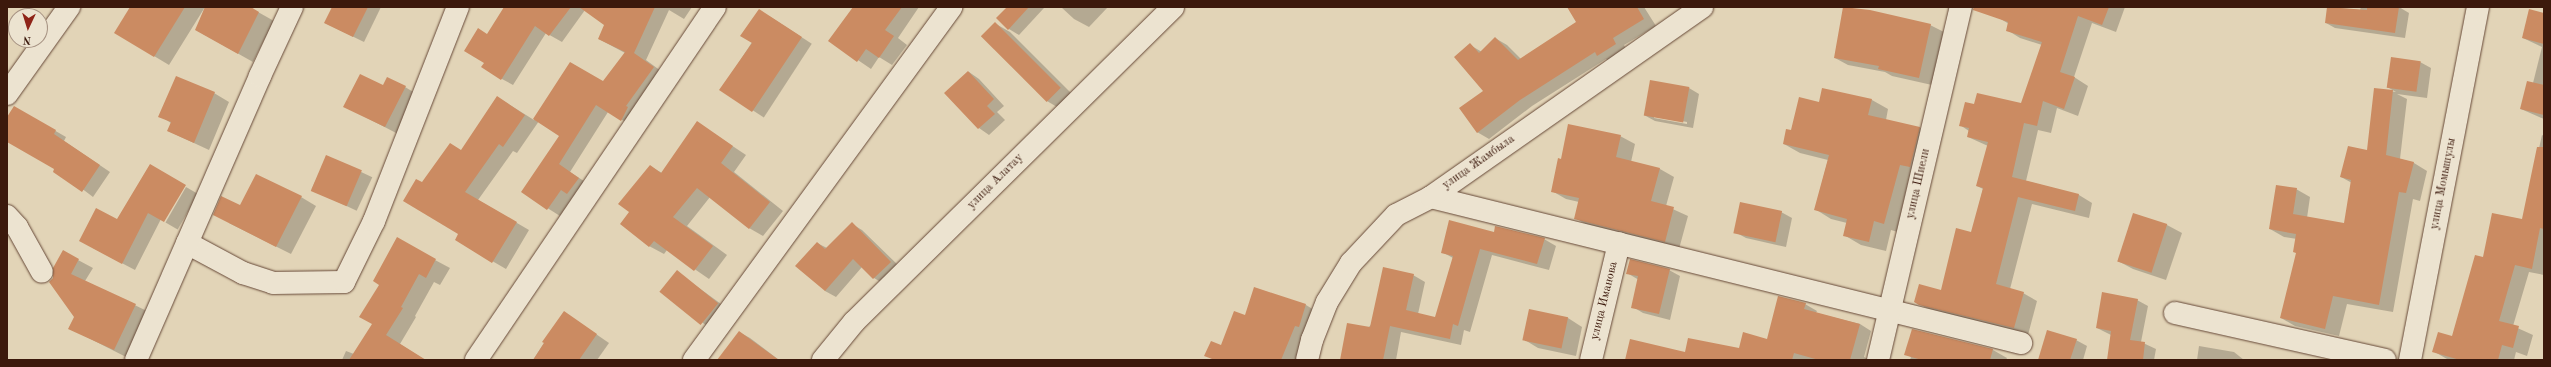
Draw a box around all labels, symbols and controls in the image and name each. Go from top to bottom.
north arrow [8,8,48,48]
text: N [23,34,32,45]
street label: улица Жамбыла [1440,133,1518,193]
street label: улица Момышулы [2428,137,2460,231]
street label: улица Шиели [1904,147,1934,221]
street label: улица Алатау [965,151,1027,213]
street label: улица Иманова [1588,260,1622,342]

